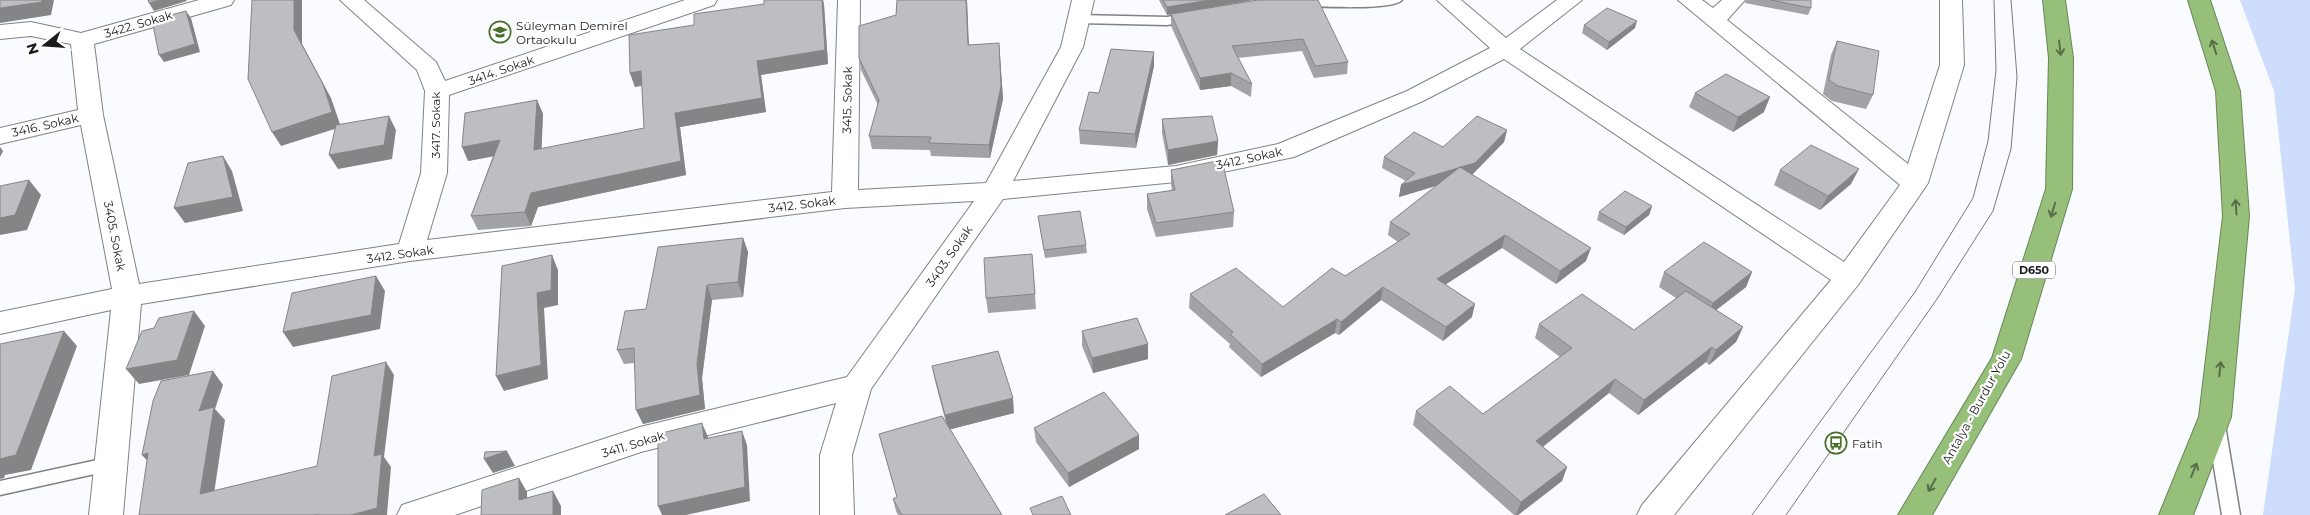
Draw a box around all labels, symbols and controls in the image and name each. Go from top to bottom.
street label: 3422. Sokak [102,7,175,41]
place label: Süleyman Demirel Ortaokulu [516,18,628,47]
north arrow [20,20,70,70]
school or university icon: Süleyman Demirel Ortaokulu [488,20,512,44]
one-way arrow [2208,39,2218,55]
one-way arrow [2055,40,2065,56]
text: N [22,41,43,57]
street label: 3414. Sokak [466,51,537,88]
street label: 3415. Sokak [839,65,855,134]
street label: 3417. Sokak [428,91,443,159]
street label: 3416. Sokak [10,110,81,140]
street label: 3412. Sokak [1214,143,1284,172]
street label: 3412. Sokak [768,192,837,216]
one-way arrow [2231,199,2240,215]
street label: 3405. Sokak [101,200,129,273]
one-way arrow [2047,201,2057,217]
street label: 3403. Sokak [922,222,976,289]
street label: 3412. Sokak [365,242,435,266]
road number: D650 [2013,262,2055,278]
street label: Antalya - Burdur Yolu [1939,348,2013,466]
one-way arrow [2215,361,2225,377]
street label: 3411. Sokak [600,427,667,461]
bus stop icon: Fatih [1824,431,1848,455]
place label: Fatih [1852,436,1883,451]
one-way arrow [2190,463,2199,478]
one-way arrow [1927,478,1937,492]

